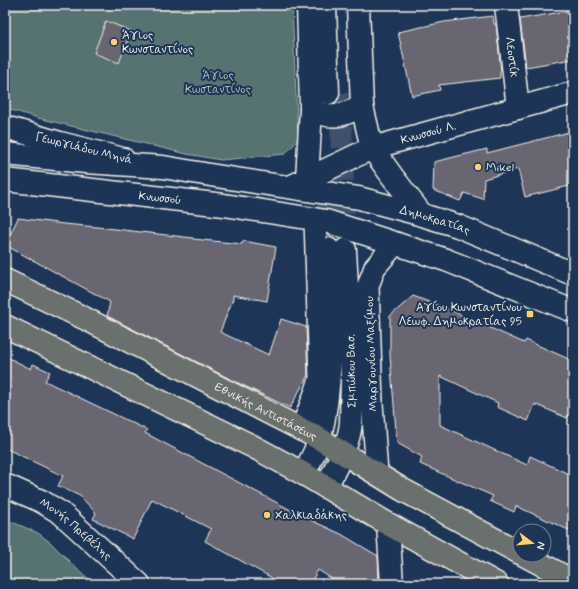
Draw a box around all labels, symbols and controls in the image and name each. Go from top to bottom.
place label: Άγιος Κωνσταντίνος [122,28,193,58]
street label: Λεοστίκ [501,36,521,78]
marker: Άγιος Κωνσταντίνος [109,37,119,47]
park label: Άγιος Κωσταντίνος [185,68,251,98]
street label: Κνωσσού Λ. [399,118,458,149]
street label: Γεωργιάδου Μηνά [34,129,134,169]
place label: Mikel [486,160,514,176]
marker: Mikel [473,162,483,172]
street label: Κνωσσού [138,188,182,209]
street label: Δημοκρατίας [398,202,472,239]
street label: Μαργουνίου Μαξίμου [362,295,382,412]
place label: Αγίου Κωνσταντίνου Λεωφ. Δημοκρατίας 95 [398,300,523,330]
marker: Αγίου Κωνσταντίνου Λεωφ. Δημοκρατίας 95 [525,309,535,319]
street label: Σμπώκου Βασ. [343,334,361,408]
street label: Εθνικής Αντιστάσεως [211,379,319,445]
street label: Μονής Πρεβέλης [36,495,115,564]
place label: Χαλκιαδάκης [275,508,347,524]
marker: Χαλκιαδάκης [262,510,272,520]
north arrow [512,523,552,563]
text: N [533,540,548,551]

